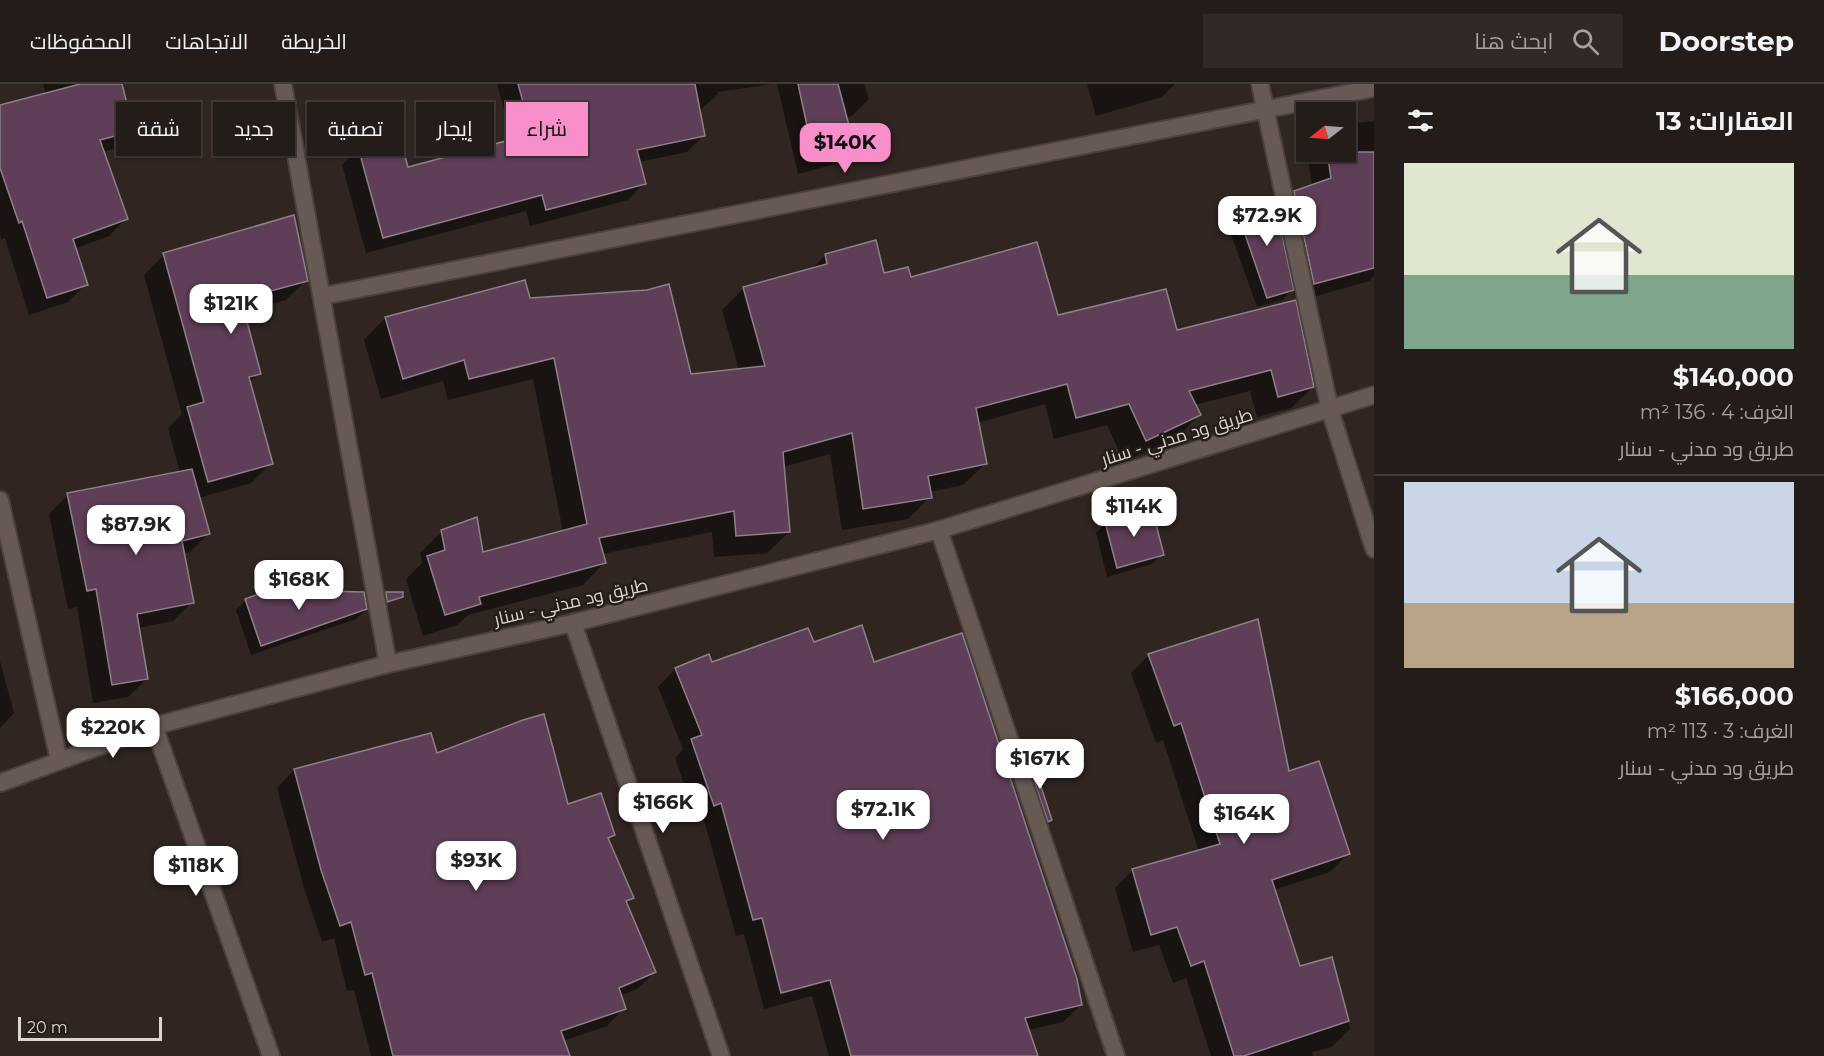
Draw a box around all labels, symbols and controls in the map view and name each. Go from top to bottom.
search box [1203,14,1623,68]
text: Doorstep [1659,24,1794,58]
icon: search [1569,25,1602,58]
text: ابحث هنا [1474,28,1554,55]
text: المحفوظات [30,29,132,54]
text: الاتجاهات [165,29,248,54]
text: الخريطة [281,29,347,54]
chip: شقة [116,102,201,156]
chip: جديد [213,102,295,156]
chip: تصفية [307,102,404,156]
chip: إيجار [416,102,494,156]
chip: شراء [506,102,588,156]
north arrow [1296,102,1356,162]
map controls [1296,102,1356,162]
icon: filters [1404,104,1437,137]
text: العقارات: 13 [1656,105,1794,137]
pin: $140K [803,123,887,174]
text: $140K [814,130,876,154]
pin: $72.9K [1218,196,1316,247]
icon: home [1545,202,1653,310]
text: $72.9K [1232,203,1302,227]
pin: $121K [189,284,273,335]
text: $121K [204,291,258,315]
text: $140,000 [1673,361,1794,393]
text: الغرف: 4 · 136 m² [1640,400,1794,424]
street label: طريق ود مدني - سنار [1098,403,1256,474]
text: طريق ود مدني - سنار [1619,437,1794,461]
pin: $114K [1092,487,1176,538]
text: $114K [1106,494,1162,518]
pin: $87.9K [87,505,185,556]
text: $87.9K [101,512,171,536]
icon: home [1545,521,1653,629]
pin: $168K [257,560,341,611]
text: $168K [268,567,330,591]
street label: طريق ود مدني - سنار [491,574,651,634]
text: $166,000 [1675,680,1794,712]
pin: $220K [71,708,155,759]
text: $220K [81,715,145,739]
text: الغرف: 3 · 113 m² [1647,719,1794,743]
pin: $167K [998,739,1082,790]
text: $167K [1010,746,1070,770]
text: طريق ود مدني - سنار [1619,756,1794,780]
pin: $166K [621,783,705,834]
text: $166K [633,790,693,814]
pin: $72.1K [834,790,932,841]
pin: $164K [1202,794,1286,845]
text: $72.1K [851,797,915,821]
text: $164K [1213,801,1275,825]
pin: $93K [440,841,512,892]
pin: $118K [154,846,238,897]
text: $93K [450,848,502,872]
text: $118K [168,853,224,877]
scale bar [18,1014,162,1042]
text: 20 m [27,1018,68,1037]

